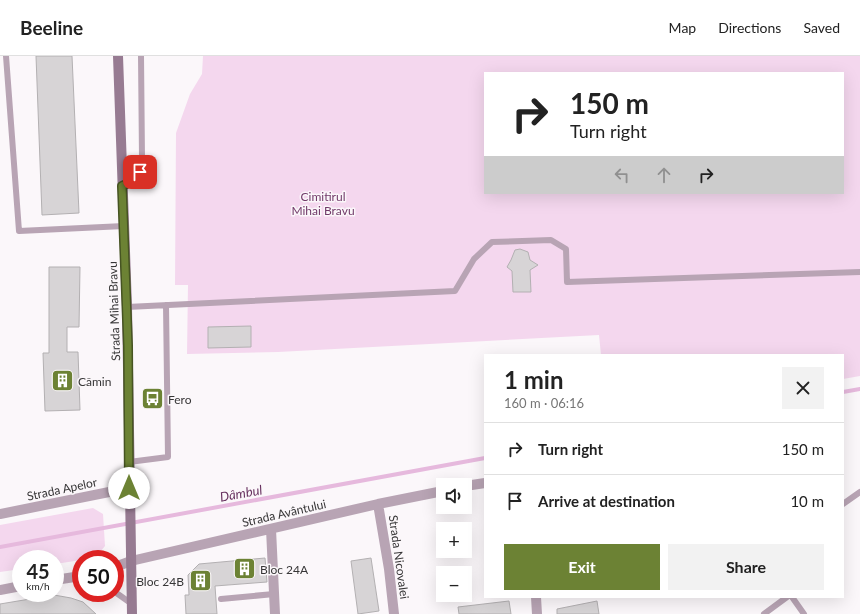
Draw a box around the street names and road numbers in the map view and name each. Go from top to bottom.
street label: Strada Mihai Bravu [105,261,123,361]
street label: Strada Apelor [26,474,99,504]
street label: Strada Avântului [241,496,328,530]
street label: Strada Nicovalei [386,514,412,600]

